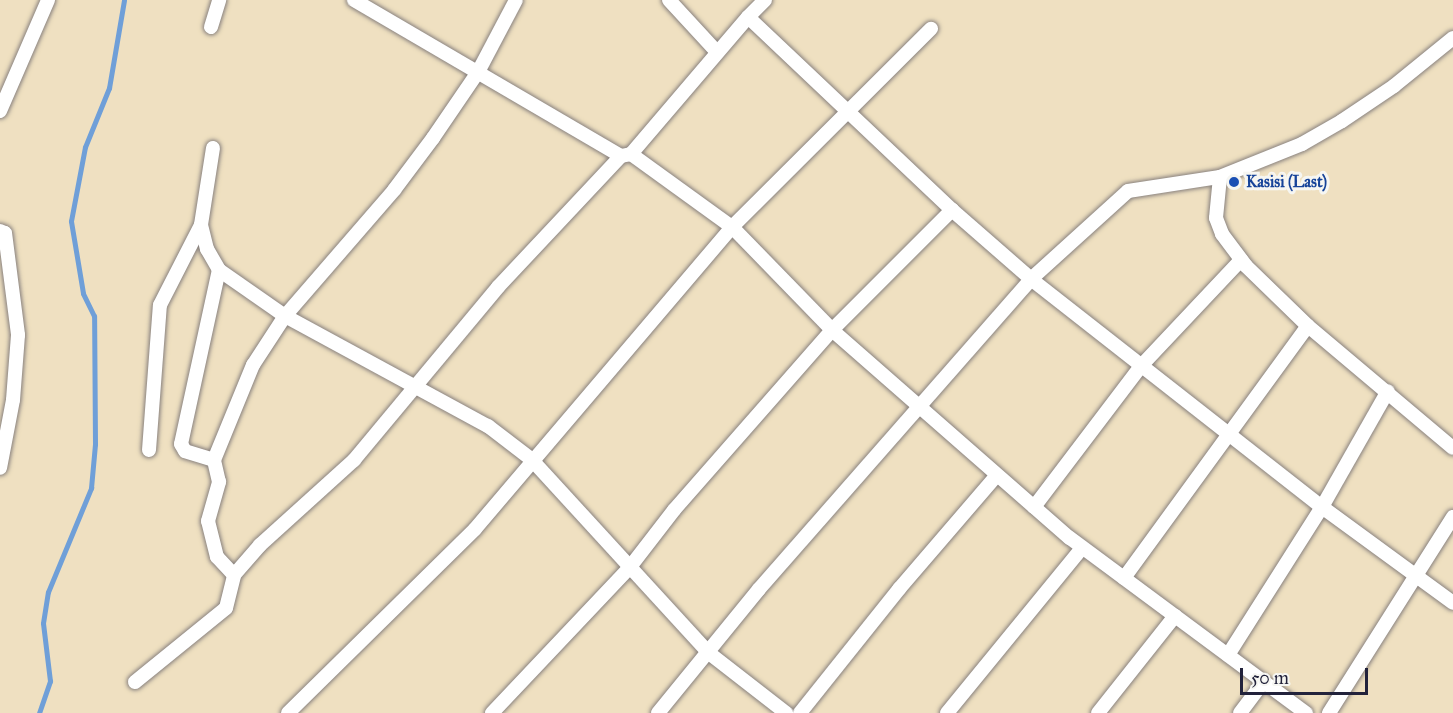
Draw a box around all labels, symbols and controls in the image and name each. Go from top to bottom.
place label: Kasisi (Last) [1246,172,1327,192]
marker: Kasisi (Last) [1227,175,1241,189]
scale bar [1243,656,1370,694]
text: 50 m [1251,667,1289,689]

